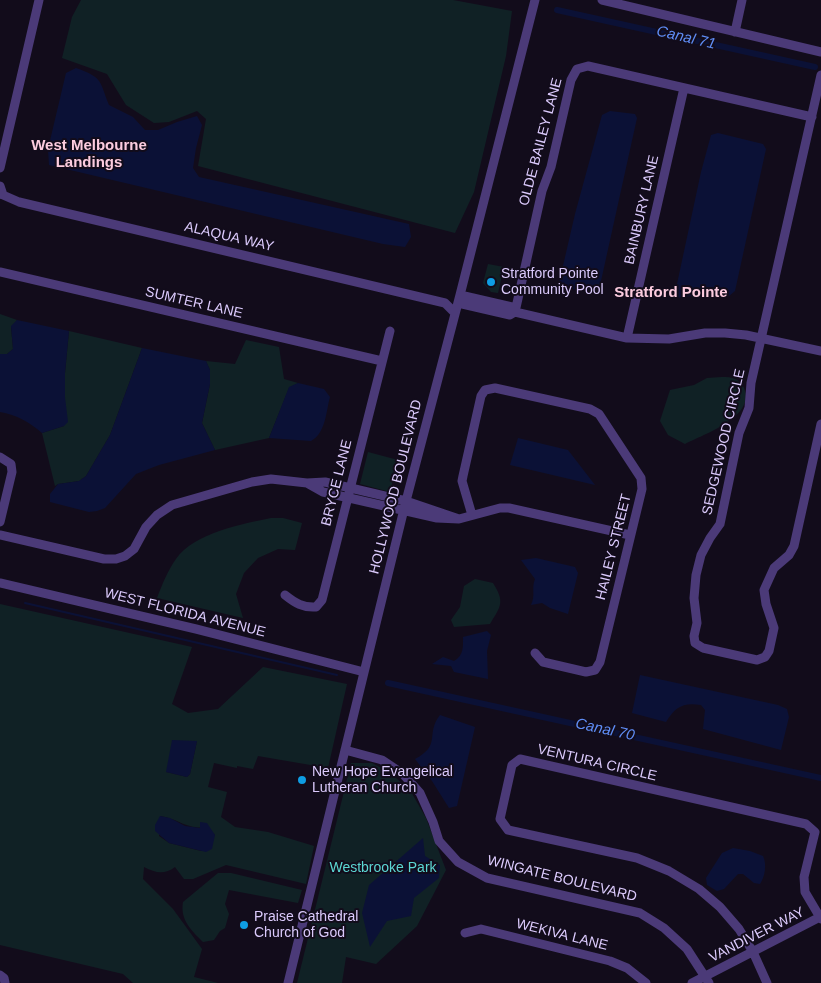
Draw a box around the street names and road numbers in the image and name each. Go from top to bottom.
street label: OLDE BAILEY LANE [516,76,566,208]
street label: BAINBURY LANE [621,154,663,266]
street label: ALAQUA WAY [183,219,275,255]
street label: SUMTER LANE [144,284,244,322]
street label: SEDGEWOOD CIRCLE [699,367,749,517]
street label: HOLLYWOOD BOULEVARD [366,398,426,576]
street label: BRYCE LANE [318,438,356,528]
street label: HAILEY STREET [593,492,635,602]
street label: WEST FLORIDA AVENUE [103,585,267,641]
street label: VENTURA CIRCLE [536,741,658,785]
street label: WINGATE BOULEVARD [485,852,639,906]
street label: VANDIVER WAY [707,904,807,966]
street label: WEKIVA LANE [514,915,610,955]

